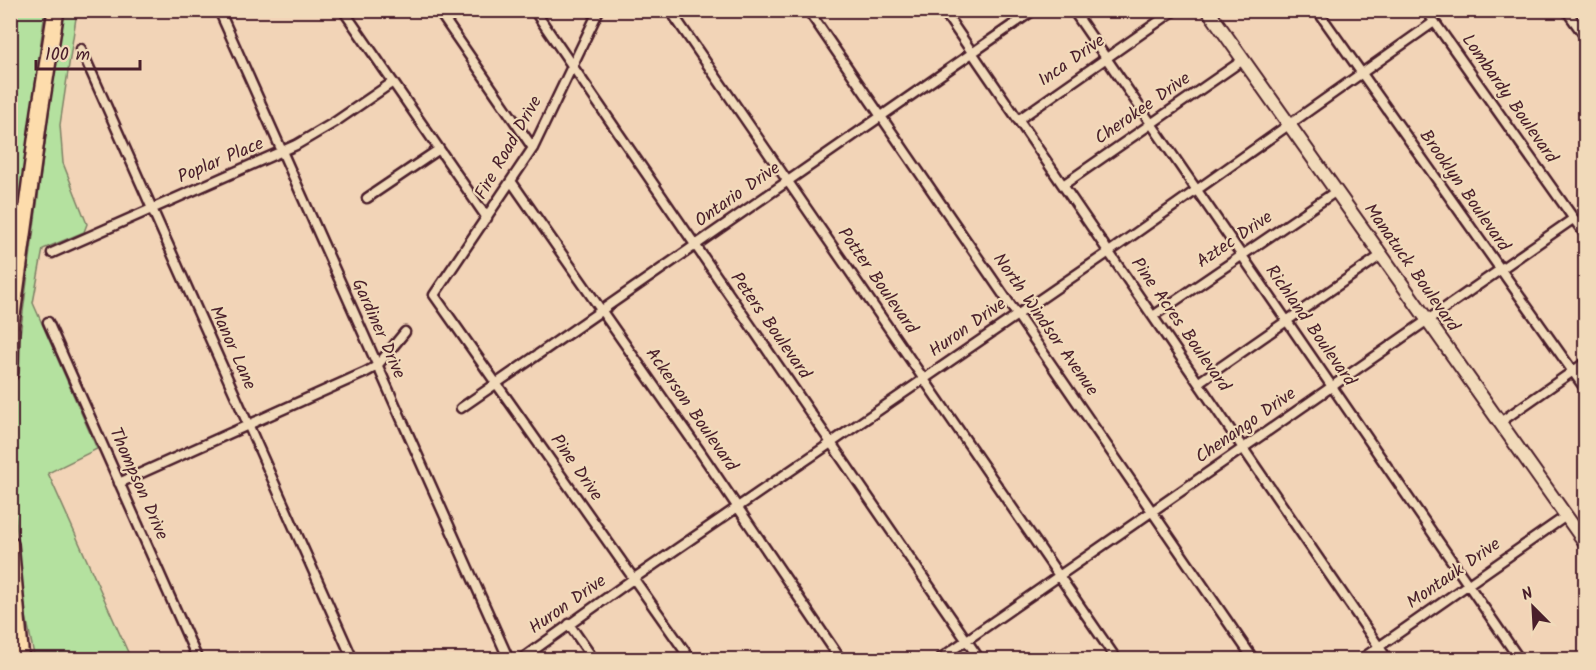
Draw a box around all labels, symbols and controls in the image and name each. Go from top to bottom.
street label: Inca Drive [1032,27,1112,95]
street label: Lombardy Boulevard [1453,28,1565,171]
scale bar [36,33,140,71]
text: 100 m [45,41,90,70]
street label: Cherokee Drive [1089,65,1197,153]
street label: Fire Road Drive [467,91,551,205]
street label: Brooklyn Boulevard [1411,124,1518,259]
street label: Poplar Place [173,130,269,192]
street label: Ontario Drive [689,155,787,235]
street label: Manatuck Boulevard [1356,198,1467,339]
street label: Aztec Drive [1191,204,1279,276]
street label: Potter Boulevard [829,222,925,341]
street label: North Windsor Avenue [985,247,1105,403]
street label: Pine Acres Boulevard [1123,252,1238,399]
street label: Richland Boulevard [1257,259,1363,394]
street label: Peters Boulevard [722,266,818,387]
street label: Gardiner Drive [343,274,413,384]
street label: Huron Drive [923,291,1013,365]
street label: Manor Lane [201,301,263,395]
street label: Ackerson Boulevard [637,342,745,479]
street label: Chenango Drive [1190,380,1302,472]
street label: Thompson Drive [100,423,176,545]
street label: Pine Drive [542,428,610,508]
street label: Montauk Drive [1401,531,1507,617]
street label: Huron Drive [523,568,613,642]
north arrow [1503,577,1563,637]
text: N [1518,581,1537,608]

